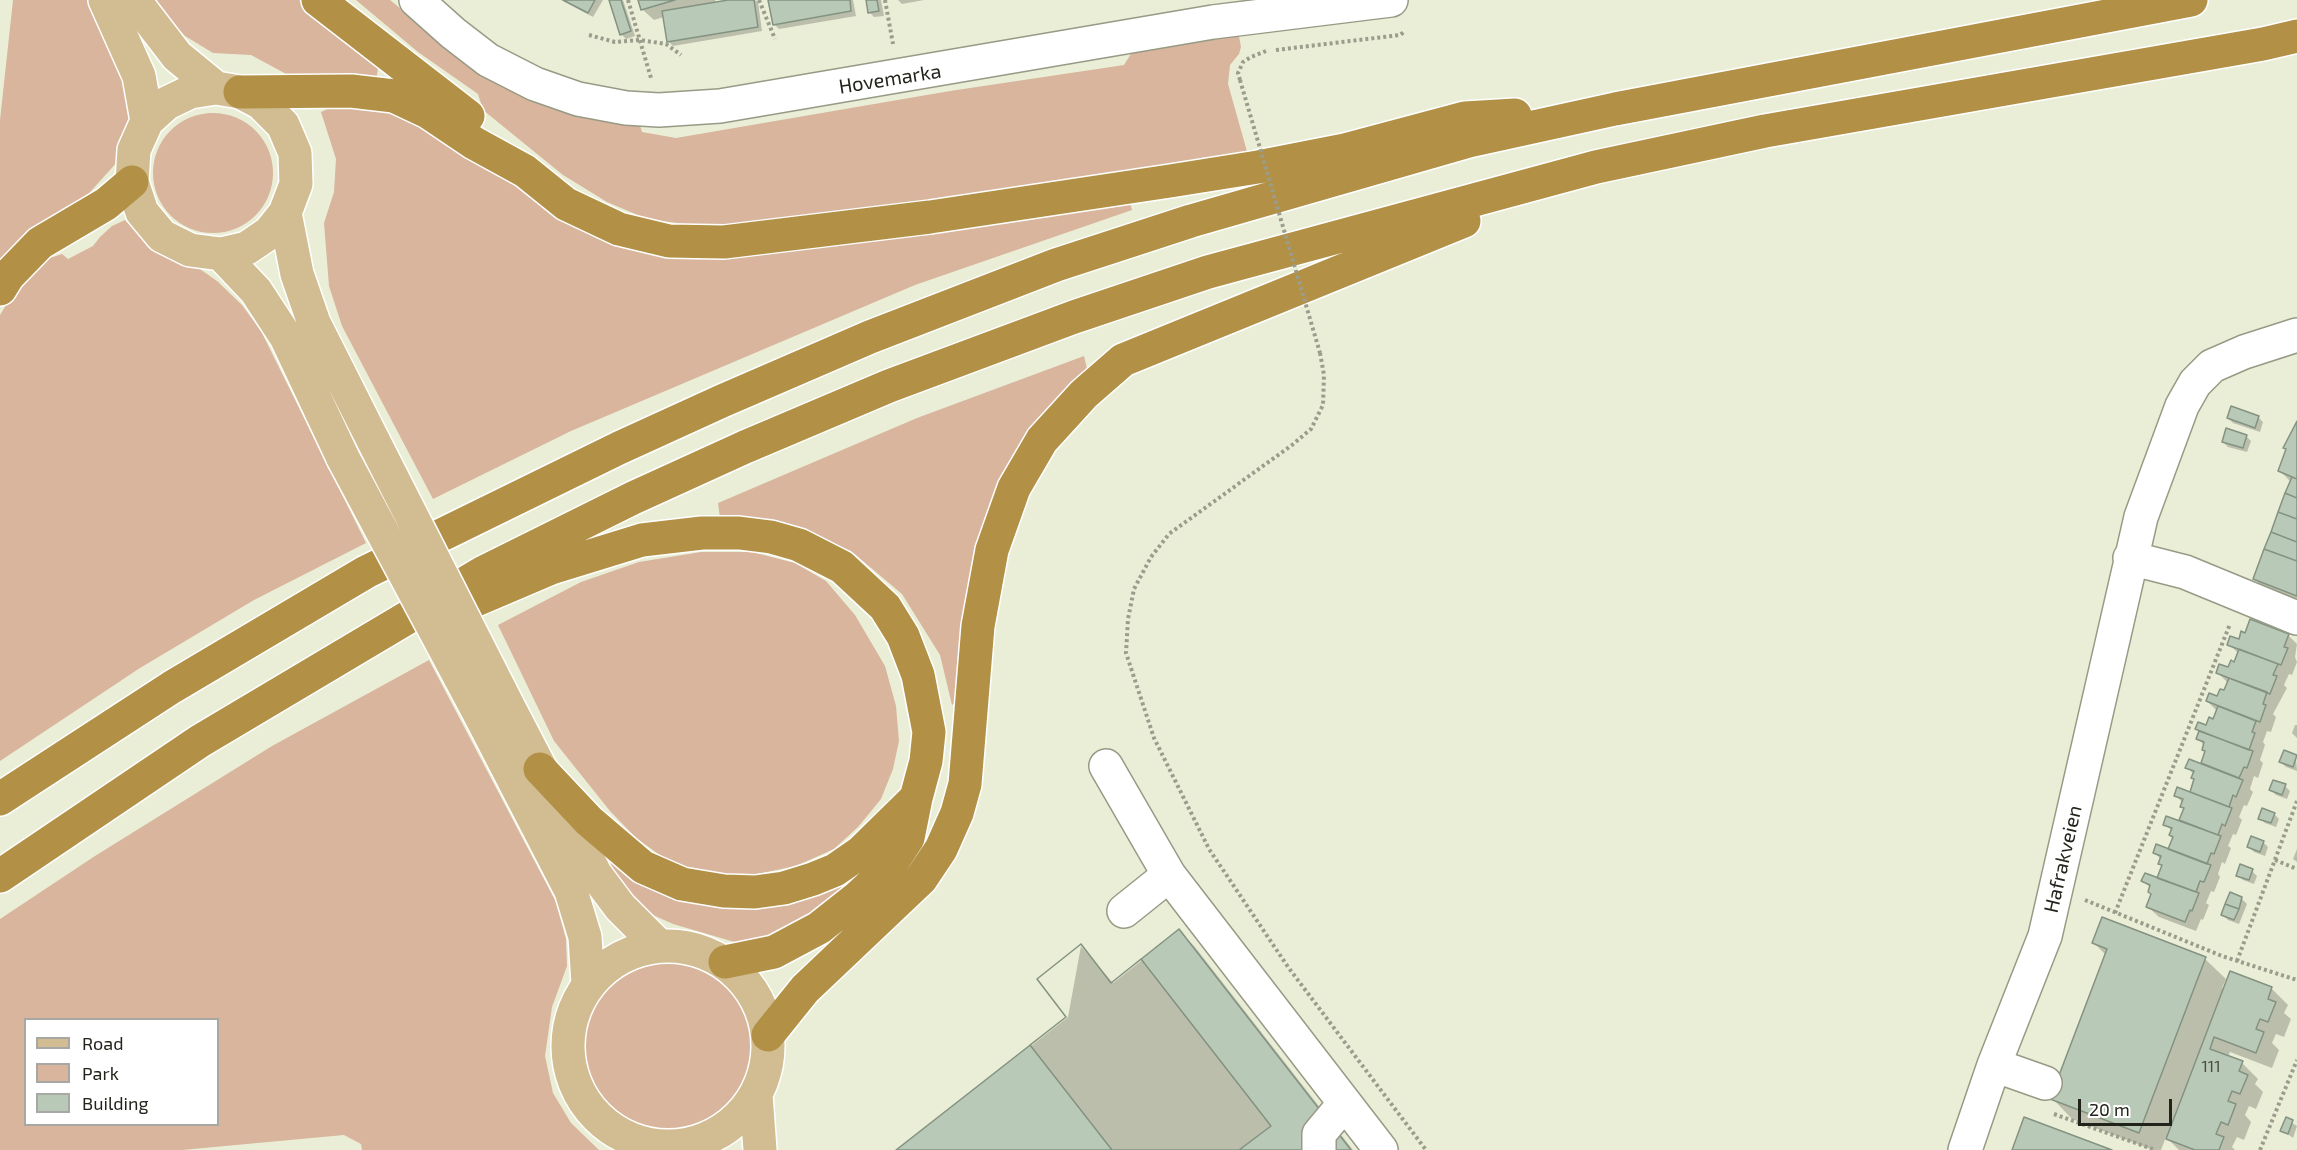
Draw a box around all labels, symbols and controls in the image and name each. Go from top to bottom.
street label: Hovemarka [837,59,943,99]
street label: Hafrakveien [2039,803,2087,915]
legend [24,1018,219,1126]
text: Road [82,1032,123,1054]
house number: 111 [2201,1057,2221,1077]
text: Park [82,1062,119,1084]
scale bar [2081,1087,2176,1125]
text: Building [82,1092,149,1114]
text: 20 m [2089,1098,2130,1120]

